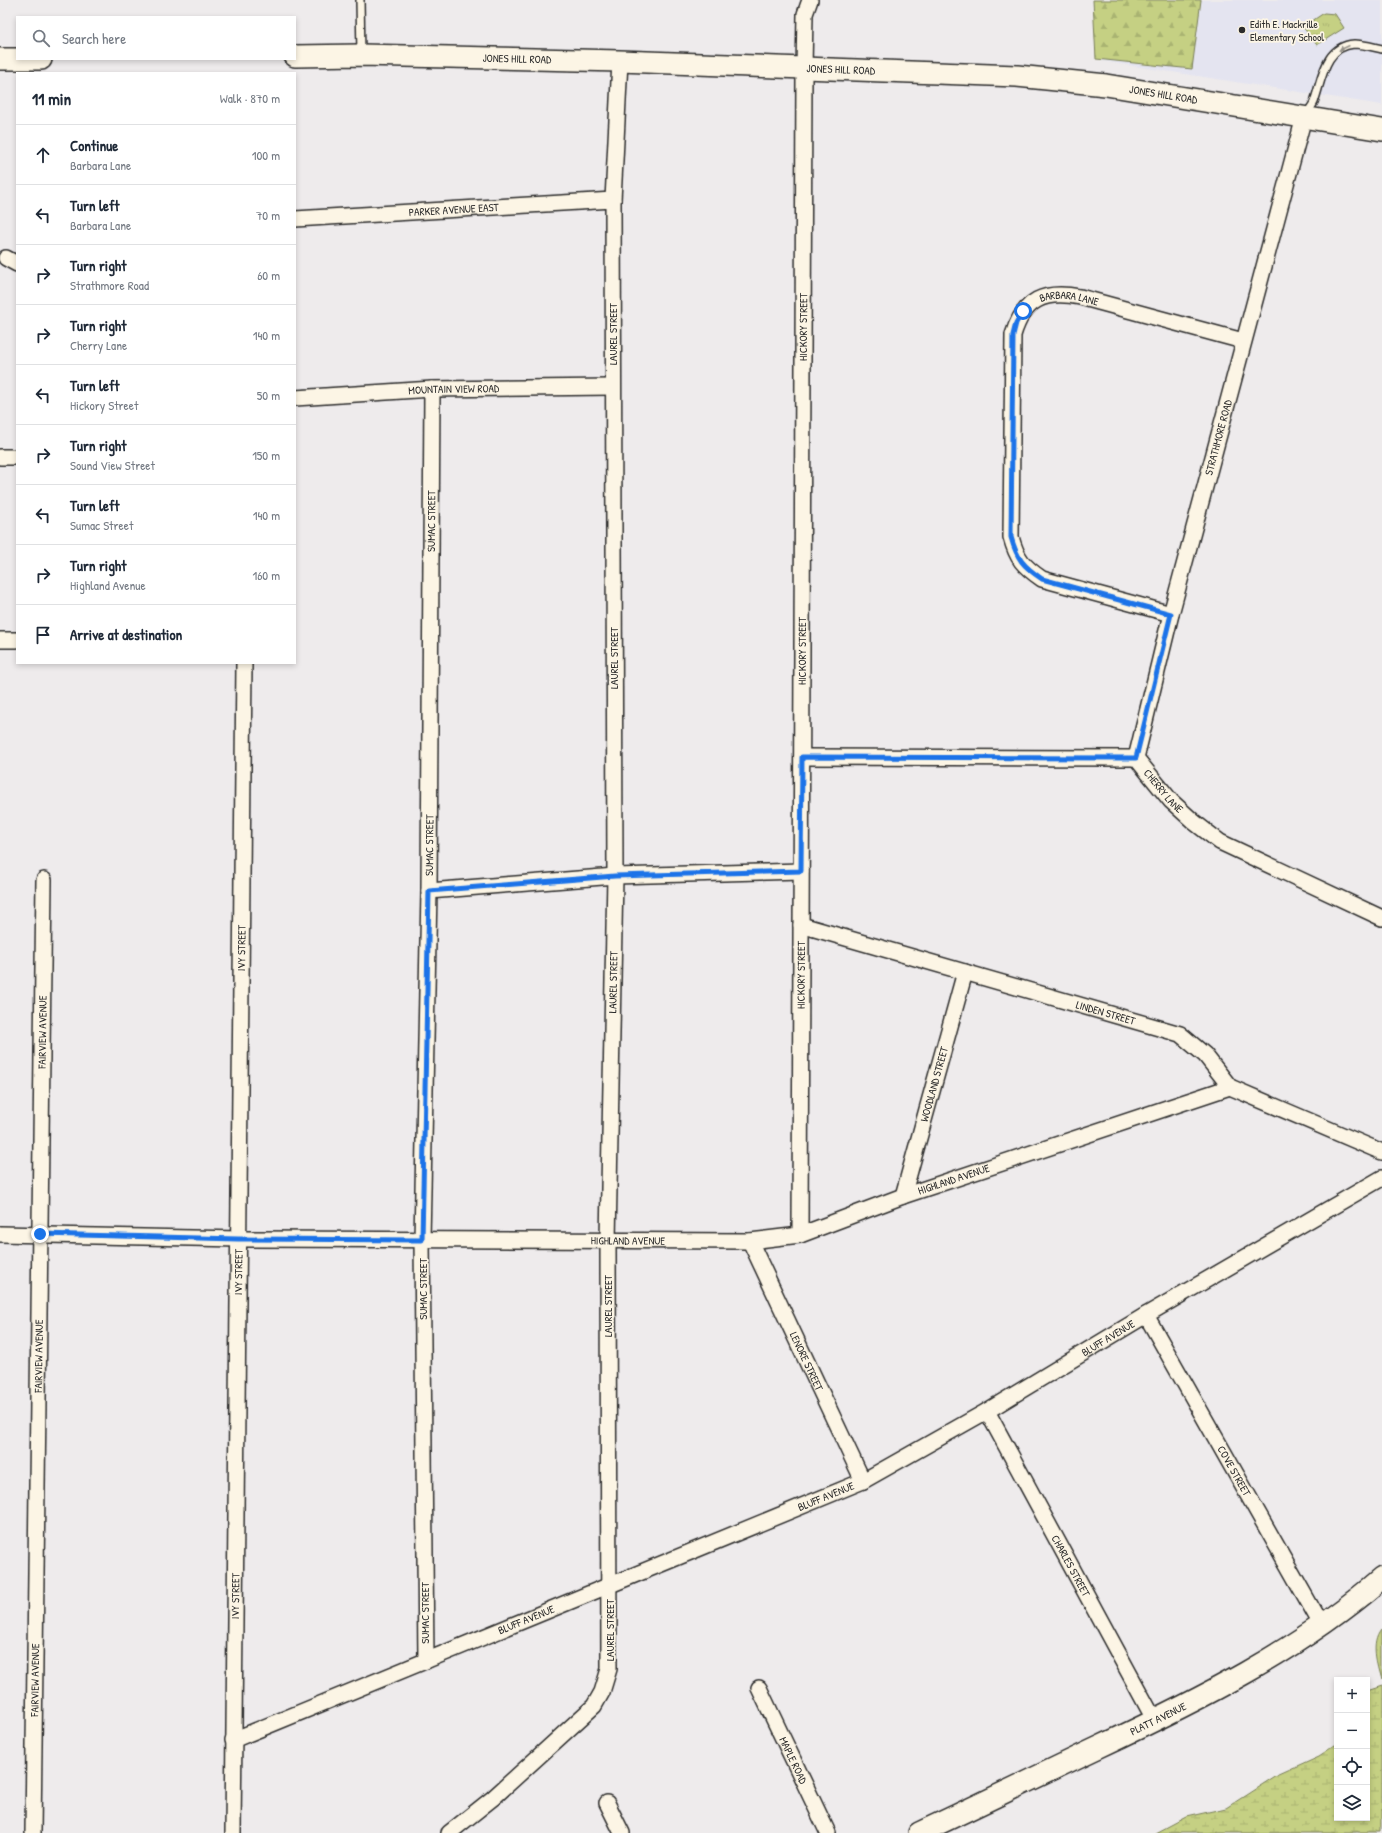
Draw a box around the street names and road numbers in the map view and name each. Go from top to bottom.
street label: JONES HILL ROAD [482,51,552,66]
street label: JONES HILL ROAD [806,61,876,78]
street label: JONES HILL ROAD [1128,82,1199,107]
street label: PARKER AVENUE EAST [408,200,500,219]
street label: BARBARA LANE [1037,288,1100,309]
street label: HICKORY STREET [796,292,810,361]
street label: LAUREL STREET [606,302,620,365]
street label: MOUNTAIN VIEW ROAD [408,381,500,398]
street label: STRATHMORE ROAD [1201,397,1235,477]
street label: SUMAC STREET [424,489,438,552]
street label: HICKORY STREET [795,616,809,685]
street label: LAUREL STREET [607,626,621,689]
street label: CHERRY LANE [1141,766,1186,816]
street label: SUMAC STREET [422,813,436,876]
street label: IVY STREET [234,924,249,971]
street label: HICKORY STREET [794,940,808,1009]
street label: LAUREL STREET [605,950,621,1013]
street label: FAIRVIEW AVENUE [35,995,50,1070]
street label: LINDEN STREET [1074,997,1138,1028]
street label: WOODLAND STREET [917,1044,951,1123]
street label: HIGHLAND AVENUE [916,1161,991,1198]
street label: HIGHLAND AVENUE [591,1233,665,1248]
street label: IVY STREET [231,1248,245,1295]
street label: SUMAC STREET [416,1257,430,1320]
street label: LAUREL STREET [601,1274,615,1337]
street label: BLUFF AVENUE [1079,1316,1137,1359]
street label: FAIRVIEW AVENUE [31,1319,46,1394]
street label: LENORE STREET [787,1330,827,1394]
street label: COVE STREET [1214,1443,1254,1499]
street label: BLUFF AVENUE [796,1478,856,1514]
street label: CHARLES STREET [1048,1532,1094,1600]
street label: IVY STREET [228,1572,242,1619]
street label: SUMAC STREET [418,1581,432,1644]
street label: LAUREL STREET [603,1598,617,1661]
street label: BLUFF AVENUE [496,1602,557,1637]
street label: FAIRVIEW AVENUE [27,1643,42,1718]
street label: PLATT AVENUE [1128,1699,1189,1738]
street label: MAPLE ROAD [776,1734,811,1787]

